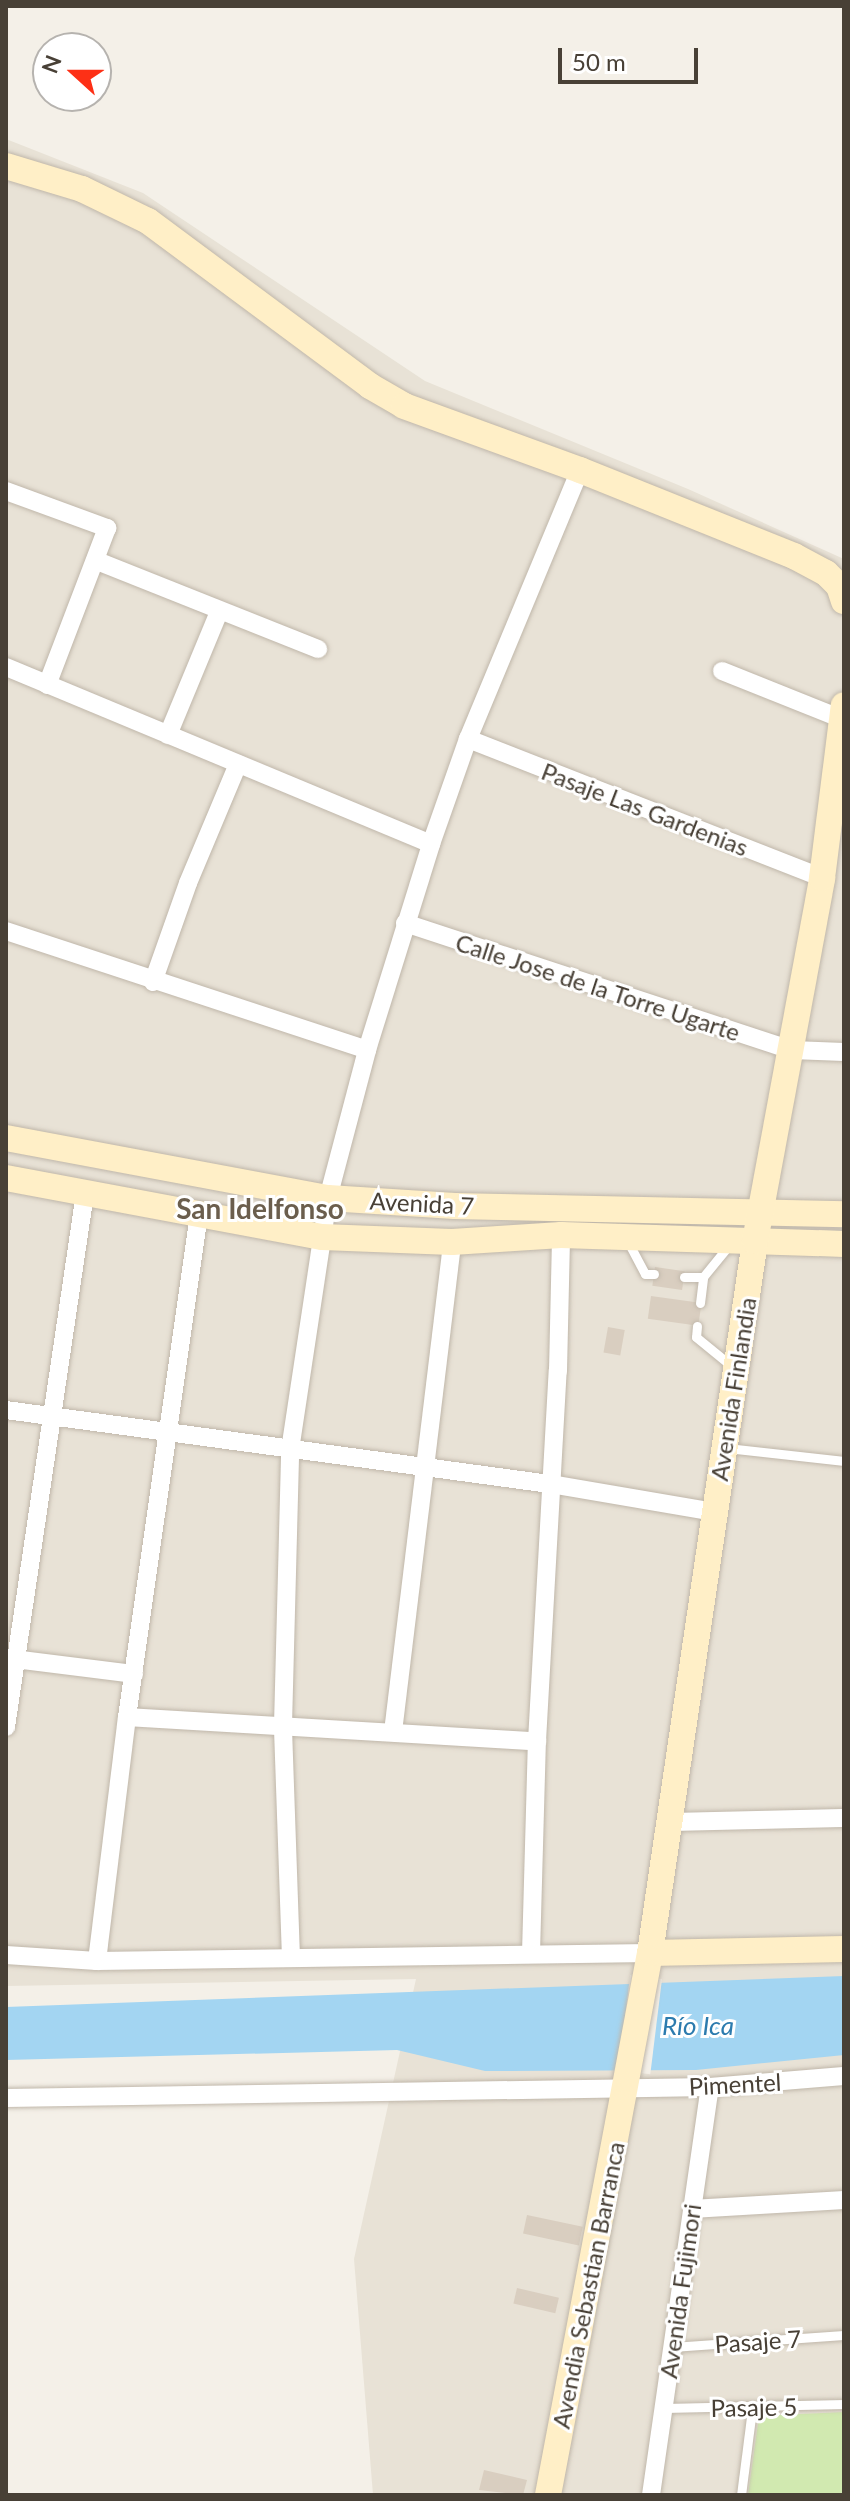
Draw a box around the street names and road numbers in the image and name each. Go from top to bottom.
street label: Pasaje Las Gardenias [538,756,752,862]
street label: Calle Jose de la Torre Ugarte [452,927,744,1047]
street label: Avenida 7 [369,1186,475,1220]
street label: Avenida Finlandia [704,1295,762,1483]
street label: Pimentel [688,2067,782,2101]
street label: Avendia Sebastian Barranca [546,2139,630,2431]
street label: Avenida Fujimori [653,2202,707,2380]
street label: Pasaje 7 [714,2324,802,2358]
street label: Pasaje 5 [710,2392,798,2422]

